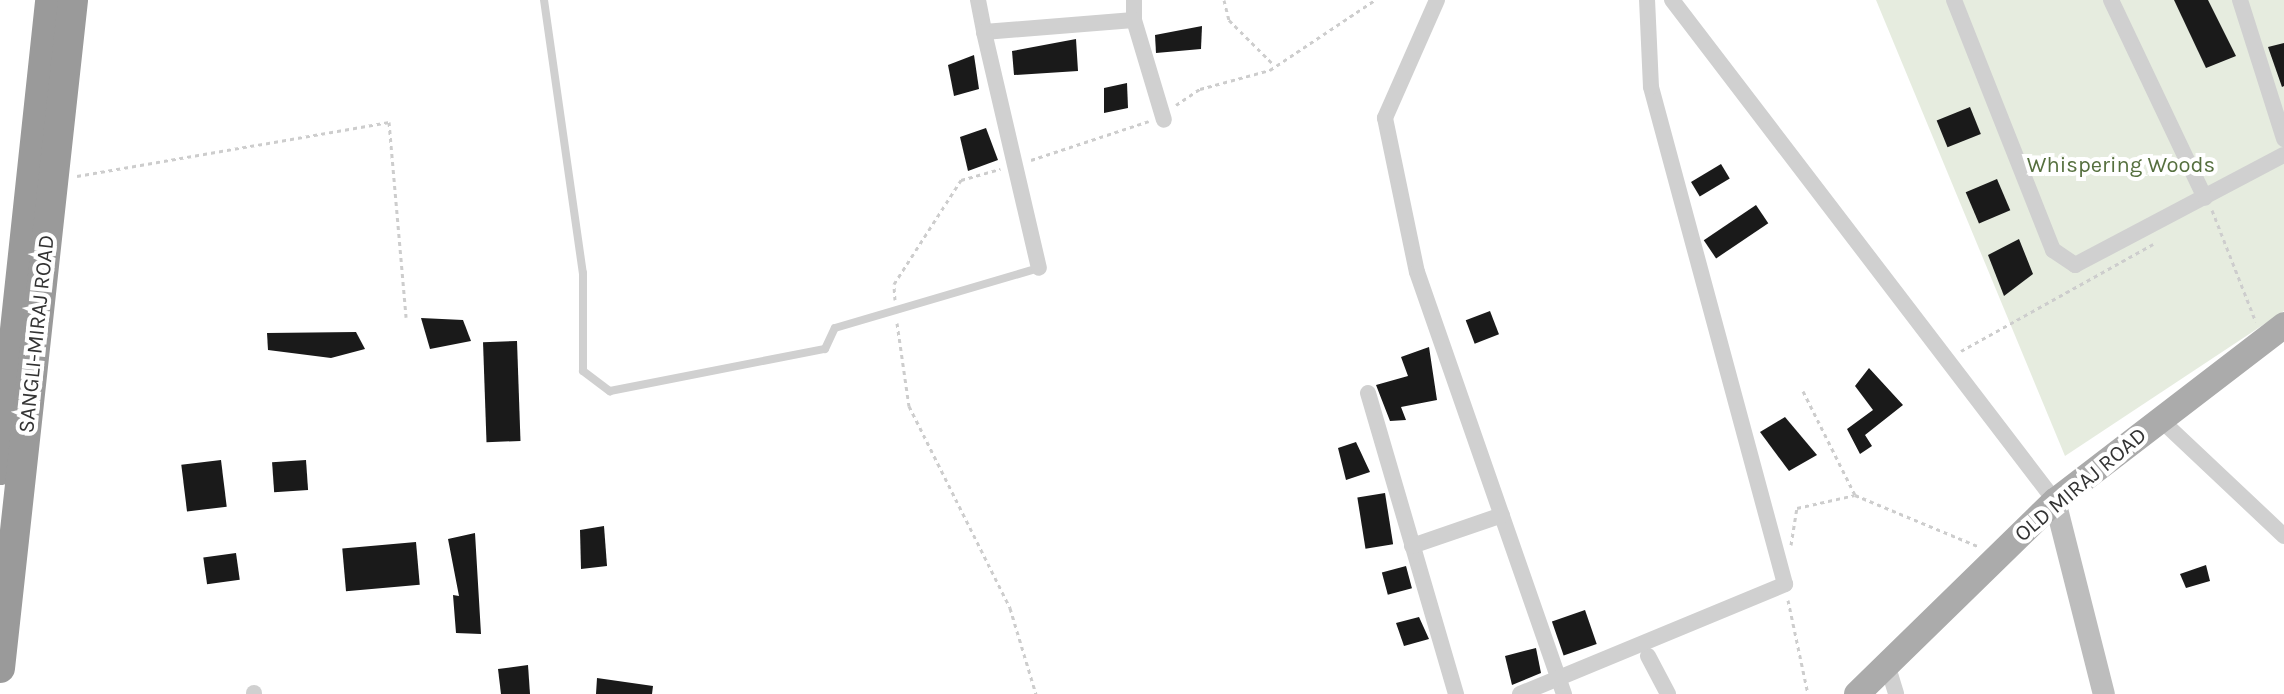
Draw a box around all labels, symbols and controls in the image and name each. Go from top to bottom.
park label: Whispering Woods [2027,153,2215,179]
street label: SANGLI-MIRAJ ROAD [13,234,61,434]
street label: OLD MIRAJ ROAD [2010,422,2152,548]

